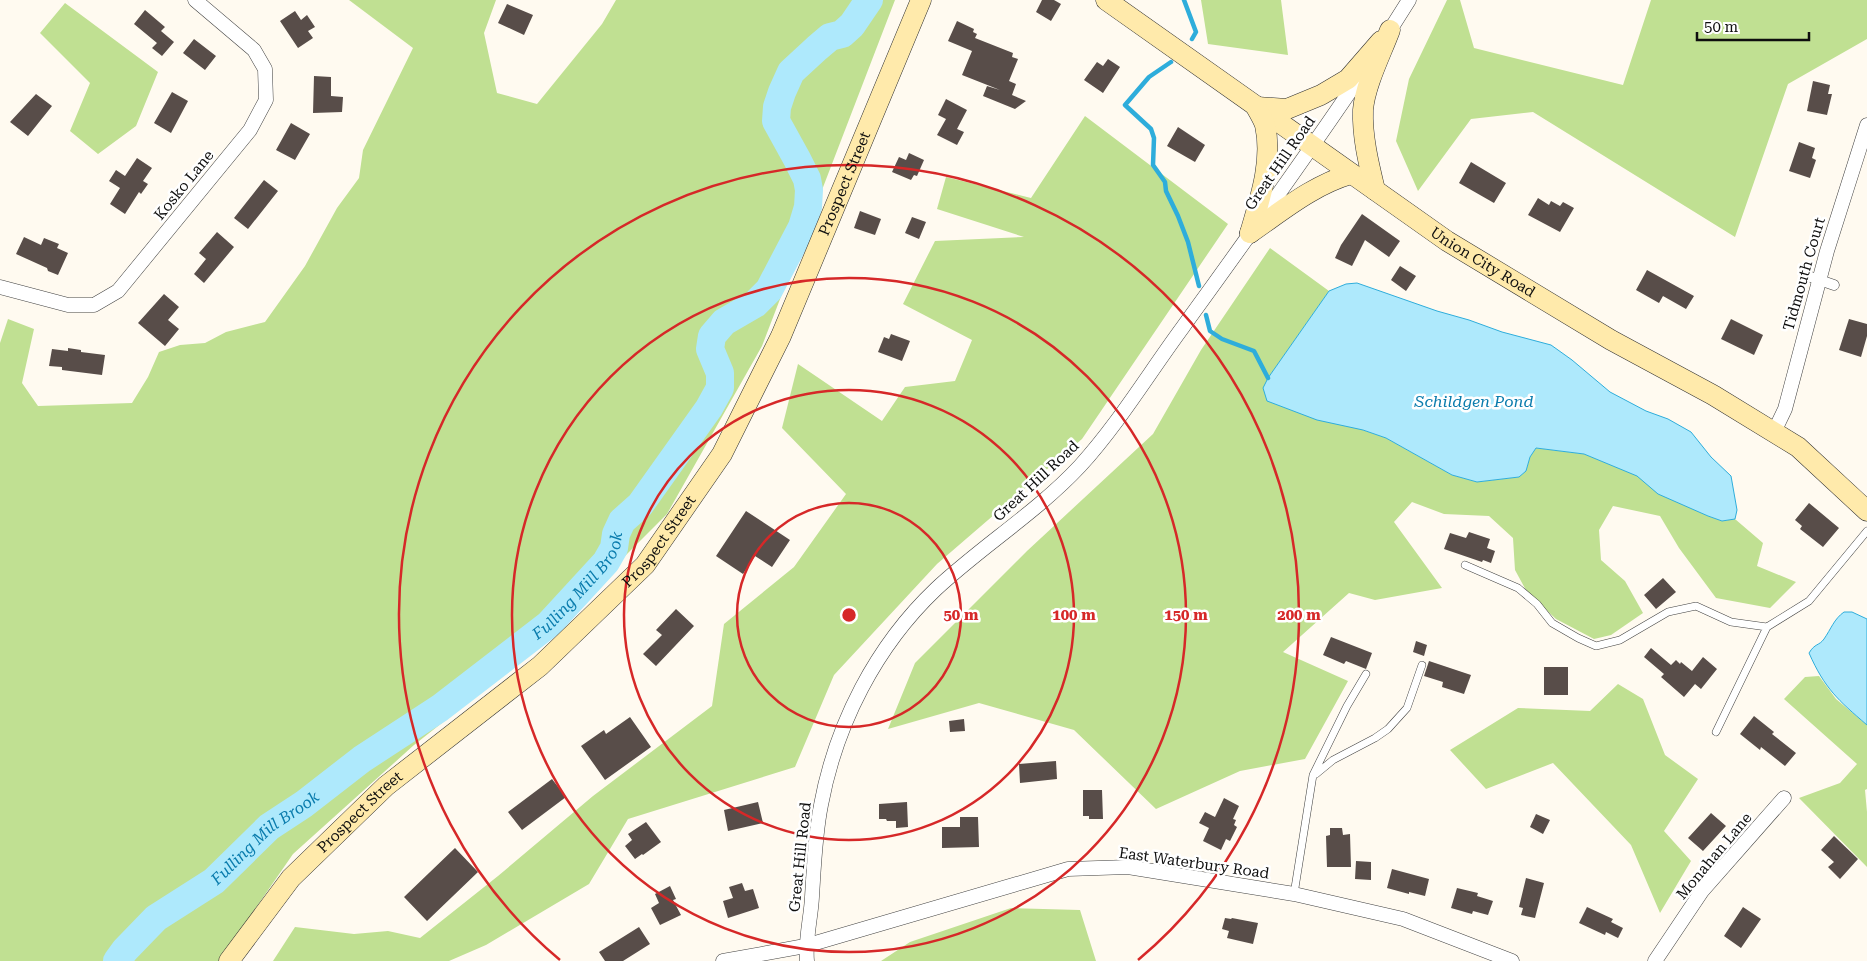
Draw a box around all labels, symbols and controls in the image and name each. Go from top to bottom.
scale bar [1697,10,1810,42]
text: 50 m [1704,18,1739,36]
street label: Great Hill Road [1241,112,1319,213]
street label: Prospect Street [815,128,874,238]
street label: Kosko Lane [150,147,218,223]
street label: Tidmouth Court [1779,215,1829,333]
street label: Union City Road [1427,223,1539,301]
water label: Schildgen Pond [1414,392,1533,411]
street label: Great Hill Road [989,436,1083,525]
street label: Prospect Street [618,492,700,591]
water label: Fulling Mill Brook [528,530,626,644]
centre of rings [840,606,858,624]
text: 50 m [943,606,979,624]
text: 100 m [1052,606,1096,624]
text: 150 m [1164,606,1208,624]
text: 200 m [1277,606,1321,624]
street label: Prospect Street [313,767,407,857]
water label: Fulling Mill Brook [206,787,323,889]
street label: Great Hill Road [785,801,815,913]
street label: Monahan Lane [1672,809,1756,903]
street label: East Waterbury Road [1118,844,1271,883]

